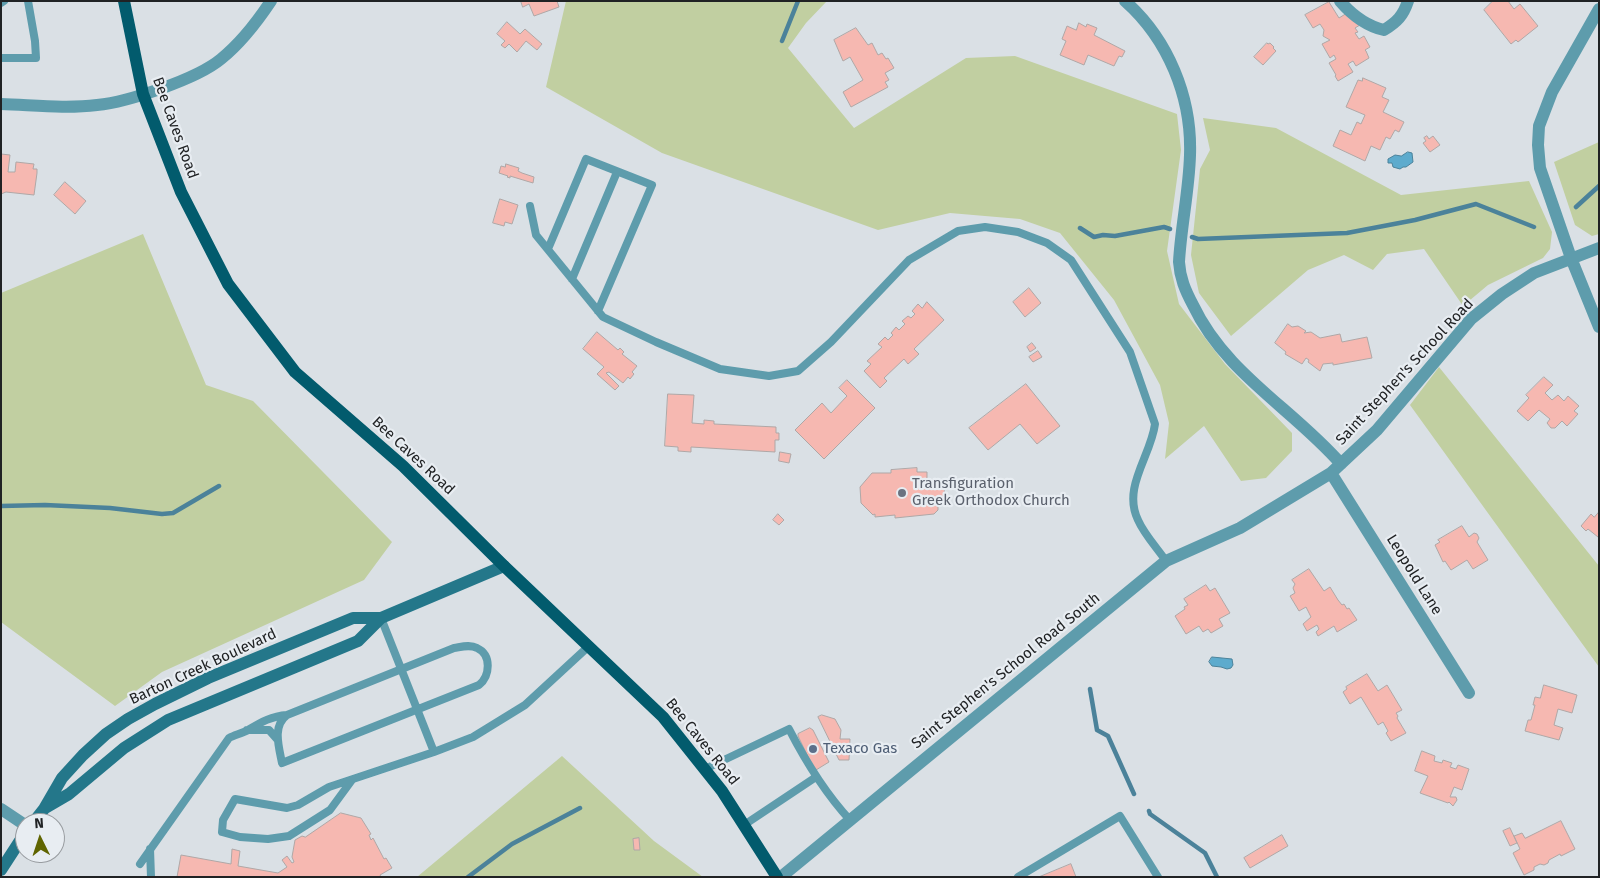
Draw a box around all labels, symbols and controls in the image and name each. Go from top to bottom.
street label: Bee Caves Road [148,75,202,181]
street label: Saint Stephen's School Road [1332,295,1478,449]
street label: Bee Caves Road [368,413,458,499]
place label: Transfiguration Greek Orthodox Church [912,475,1070,510]
marker: Transfiguration Greek Orthodox Church [896,487,908,499]
street label: Leopold Lane [1382,531,1446,619]
street label: Saint Stephen's School Road South [908,589,1104,753]
street label: Barton Creek Boulevard [127,625,279,709]
street label: Bee Caves Road [661,695,743,789]
place label: Texaco Gas [823,740,897,758]
marker: Texaco Gas [807,743,819,755]
north arrow [15,813,65,863]
text: N [34,815,44,832]

